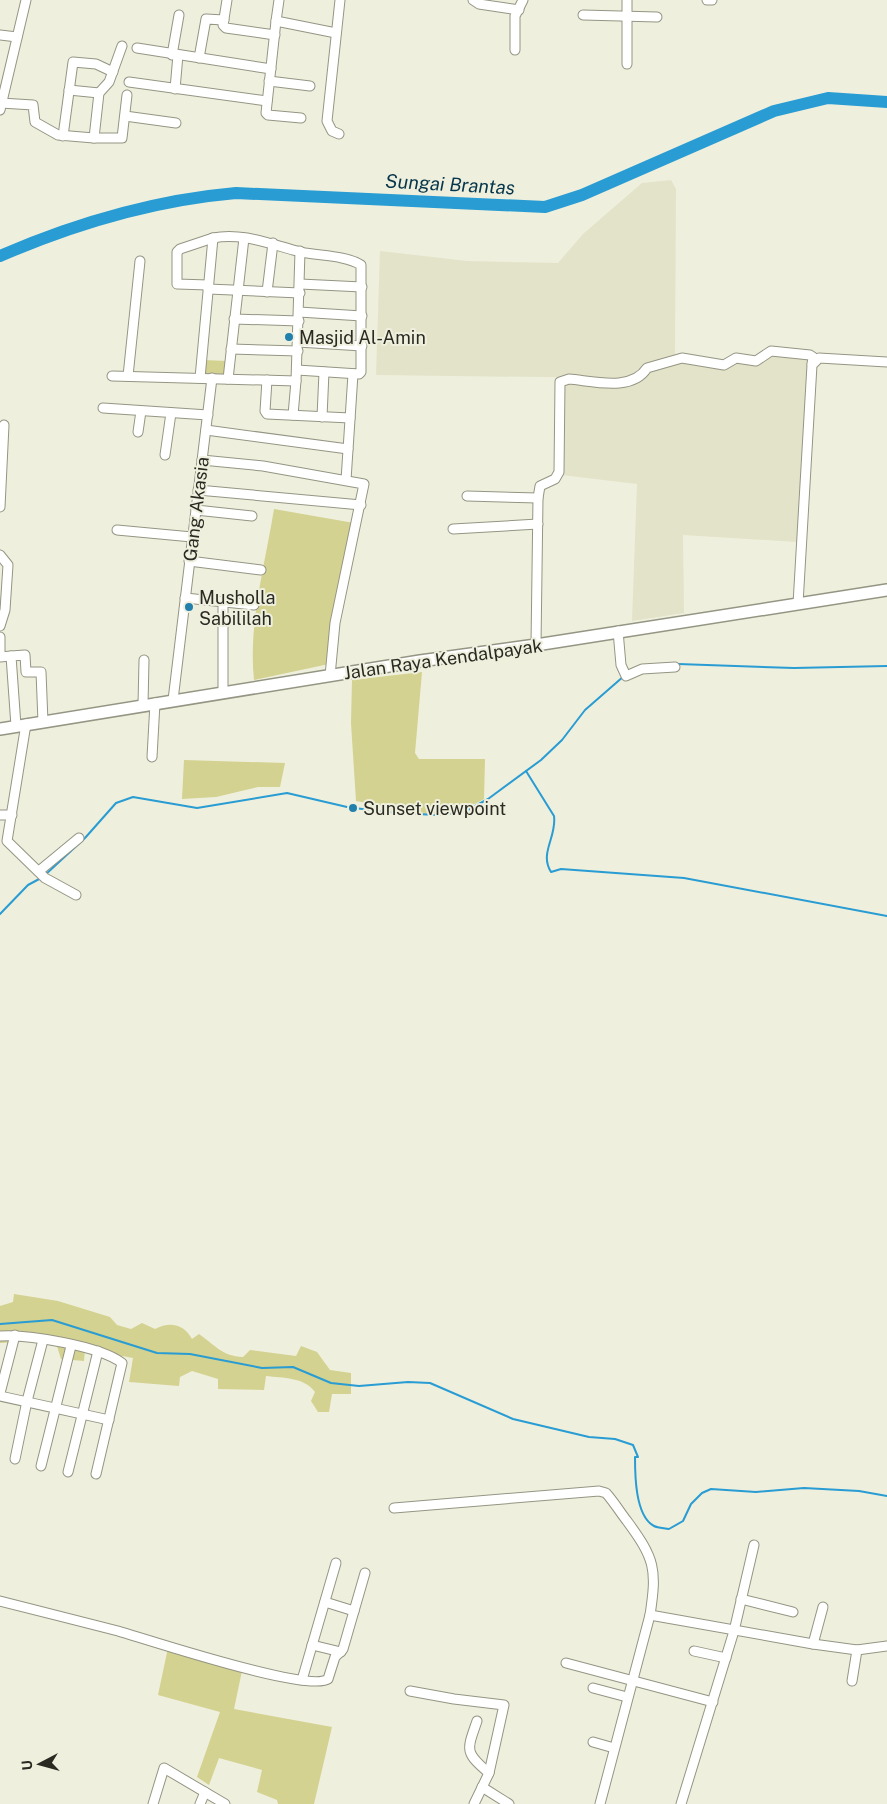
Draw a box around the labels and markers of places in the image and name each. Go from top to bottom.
place label: Masjid Al-Amin [299,327,426,348]
marker: Masjid Al-Amin [283,331,295,343]
place label: Musholla Sabililah [199,587,276,629]
marker: Musholla Sabililah [183,601,195,613]
place label: Sunset viewpoint [363,798,506,819]
marker: Sunset viewpoint [347,802,359,814]

